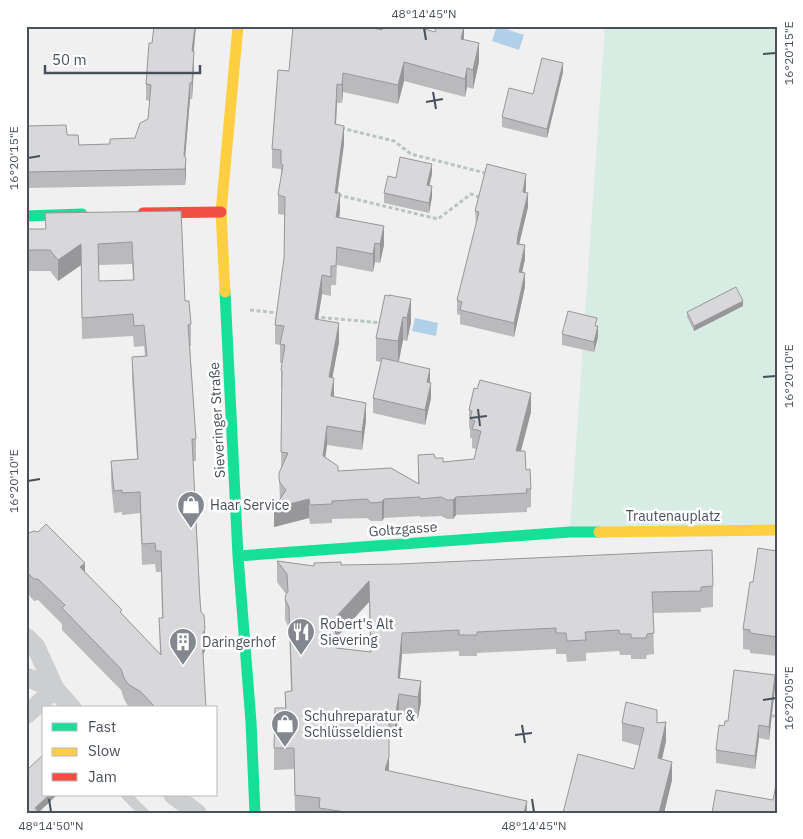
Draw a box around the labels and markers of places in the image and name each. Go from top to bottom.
shop icon: Haar Service [176,490,206,529]
place label: Haar Service [210,496,290,514]
place label: Robert's Alt Sievering [320,615,394,649]
restaurant icon: Robert's Alt Sievering [286,617,316,656]
building icon: Daringerhof [168,627,198,666]
place label: Daringerhof [202,633,276,651]
place label: Schuhreparatur & Schlüsseldienst [304,707,415,741]
shop icon: Schuhreparatur & Schlüsseldienst [270,709,300,748]

